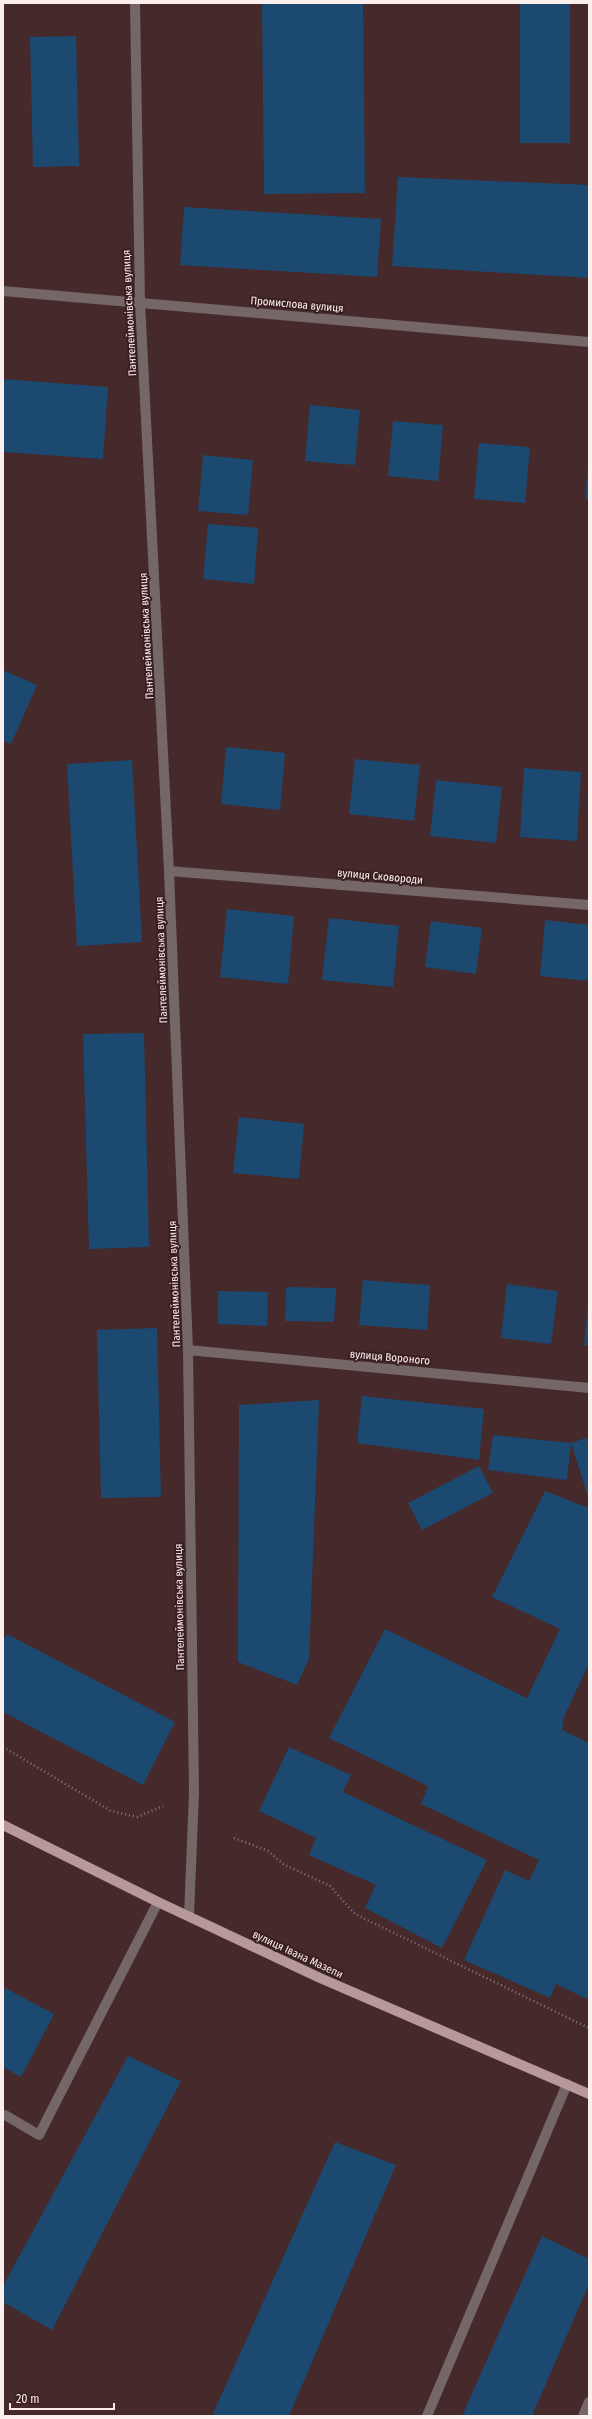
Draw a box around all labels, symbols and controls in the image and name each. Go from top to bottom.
street label: Пантелеймонівська вулиця [120,249,139,377]
street label: Промислова вулиця [250,294,344,315]
street label: Пантелеймонівська вулиця [137,572,156,700]
street label: вулиця Сковороди [336,866,424,887]
street label: Пантелеймонівська вулиця [153,896,170,1024]
street label: Пантелеймонівська вулиця [166,1220,183,1348]
street label: вулиця Вороного [349,1348,431,1367]
street label: Пантелеймонівська вулиця [172,1544,187,1670]
street label: вулиця Івана Мазепи [250,1928,345,1981]
scale bar [10,2385,114,2411]
text: 20 m [16,2392,40,2406]

